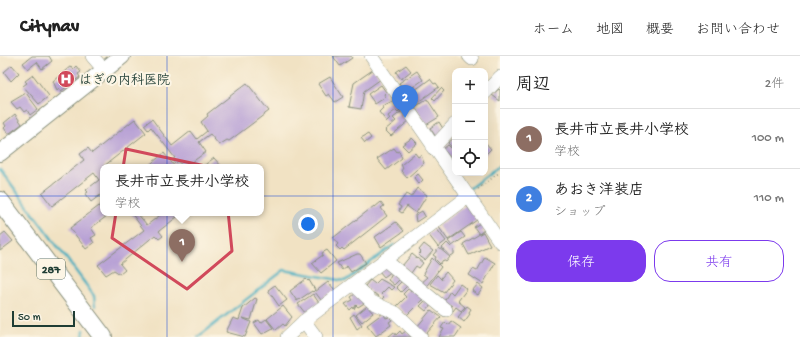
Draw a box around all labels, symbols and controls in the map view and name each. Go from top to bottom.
text: Citynav [20,16,79,39]
text: ホーム [533,22,574,39]
text: 地図 [596,22,624,39]
text: 概要 [646,22,674,39]
text: お問い合わせ [696,22,780,39]
map controls [452,68,488,176]
button: + [452,68,488,104]
hospital icon: はぎの内科医院 [56,69,76,89]
place label: はぎの内科医院 [79,72,170,89]
text: 周辺 [516,76,550,96]
text: 2件 [765,77,784,92]
pin: 2 [392,85,418,118]
button: − [452,104,488,140]
text: 長井市立長井小学校 [554,122,689,140]
text: 1 [526,131,532,146]
text: 100 m [752,131,784,146]
button: locate [452,140,488,176]
text: 学校 [554,145,580,160]
popup [100,164,264,216]
text: 長井市立長井小学校 [114,174,250,192]
text: あおき洋装店 [554,182,644,200]
text: 2 [526,191,532,206]
text: 110 m [754,191,784,206]
text: 学校 [114,197,141,212]
text: ショップ [554,205,605,220]
your location [298,214,318,234]
pin: 1 [169,229,195,262]
button: 保存 [516,240,646,282]
button: 共有 [654,240,784,282]
road number: 287 [37,259,65,279]
scale bar [12,309,75,328]
text: 50 m [18,312,40,324]

